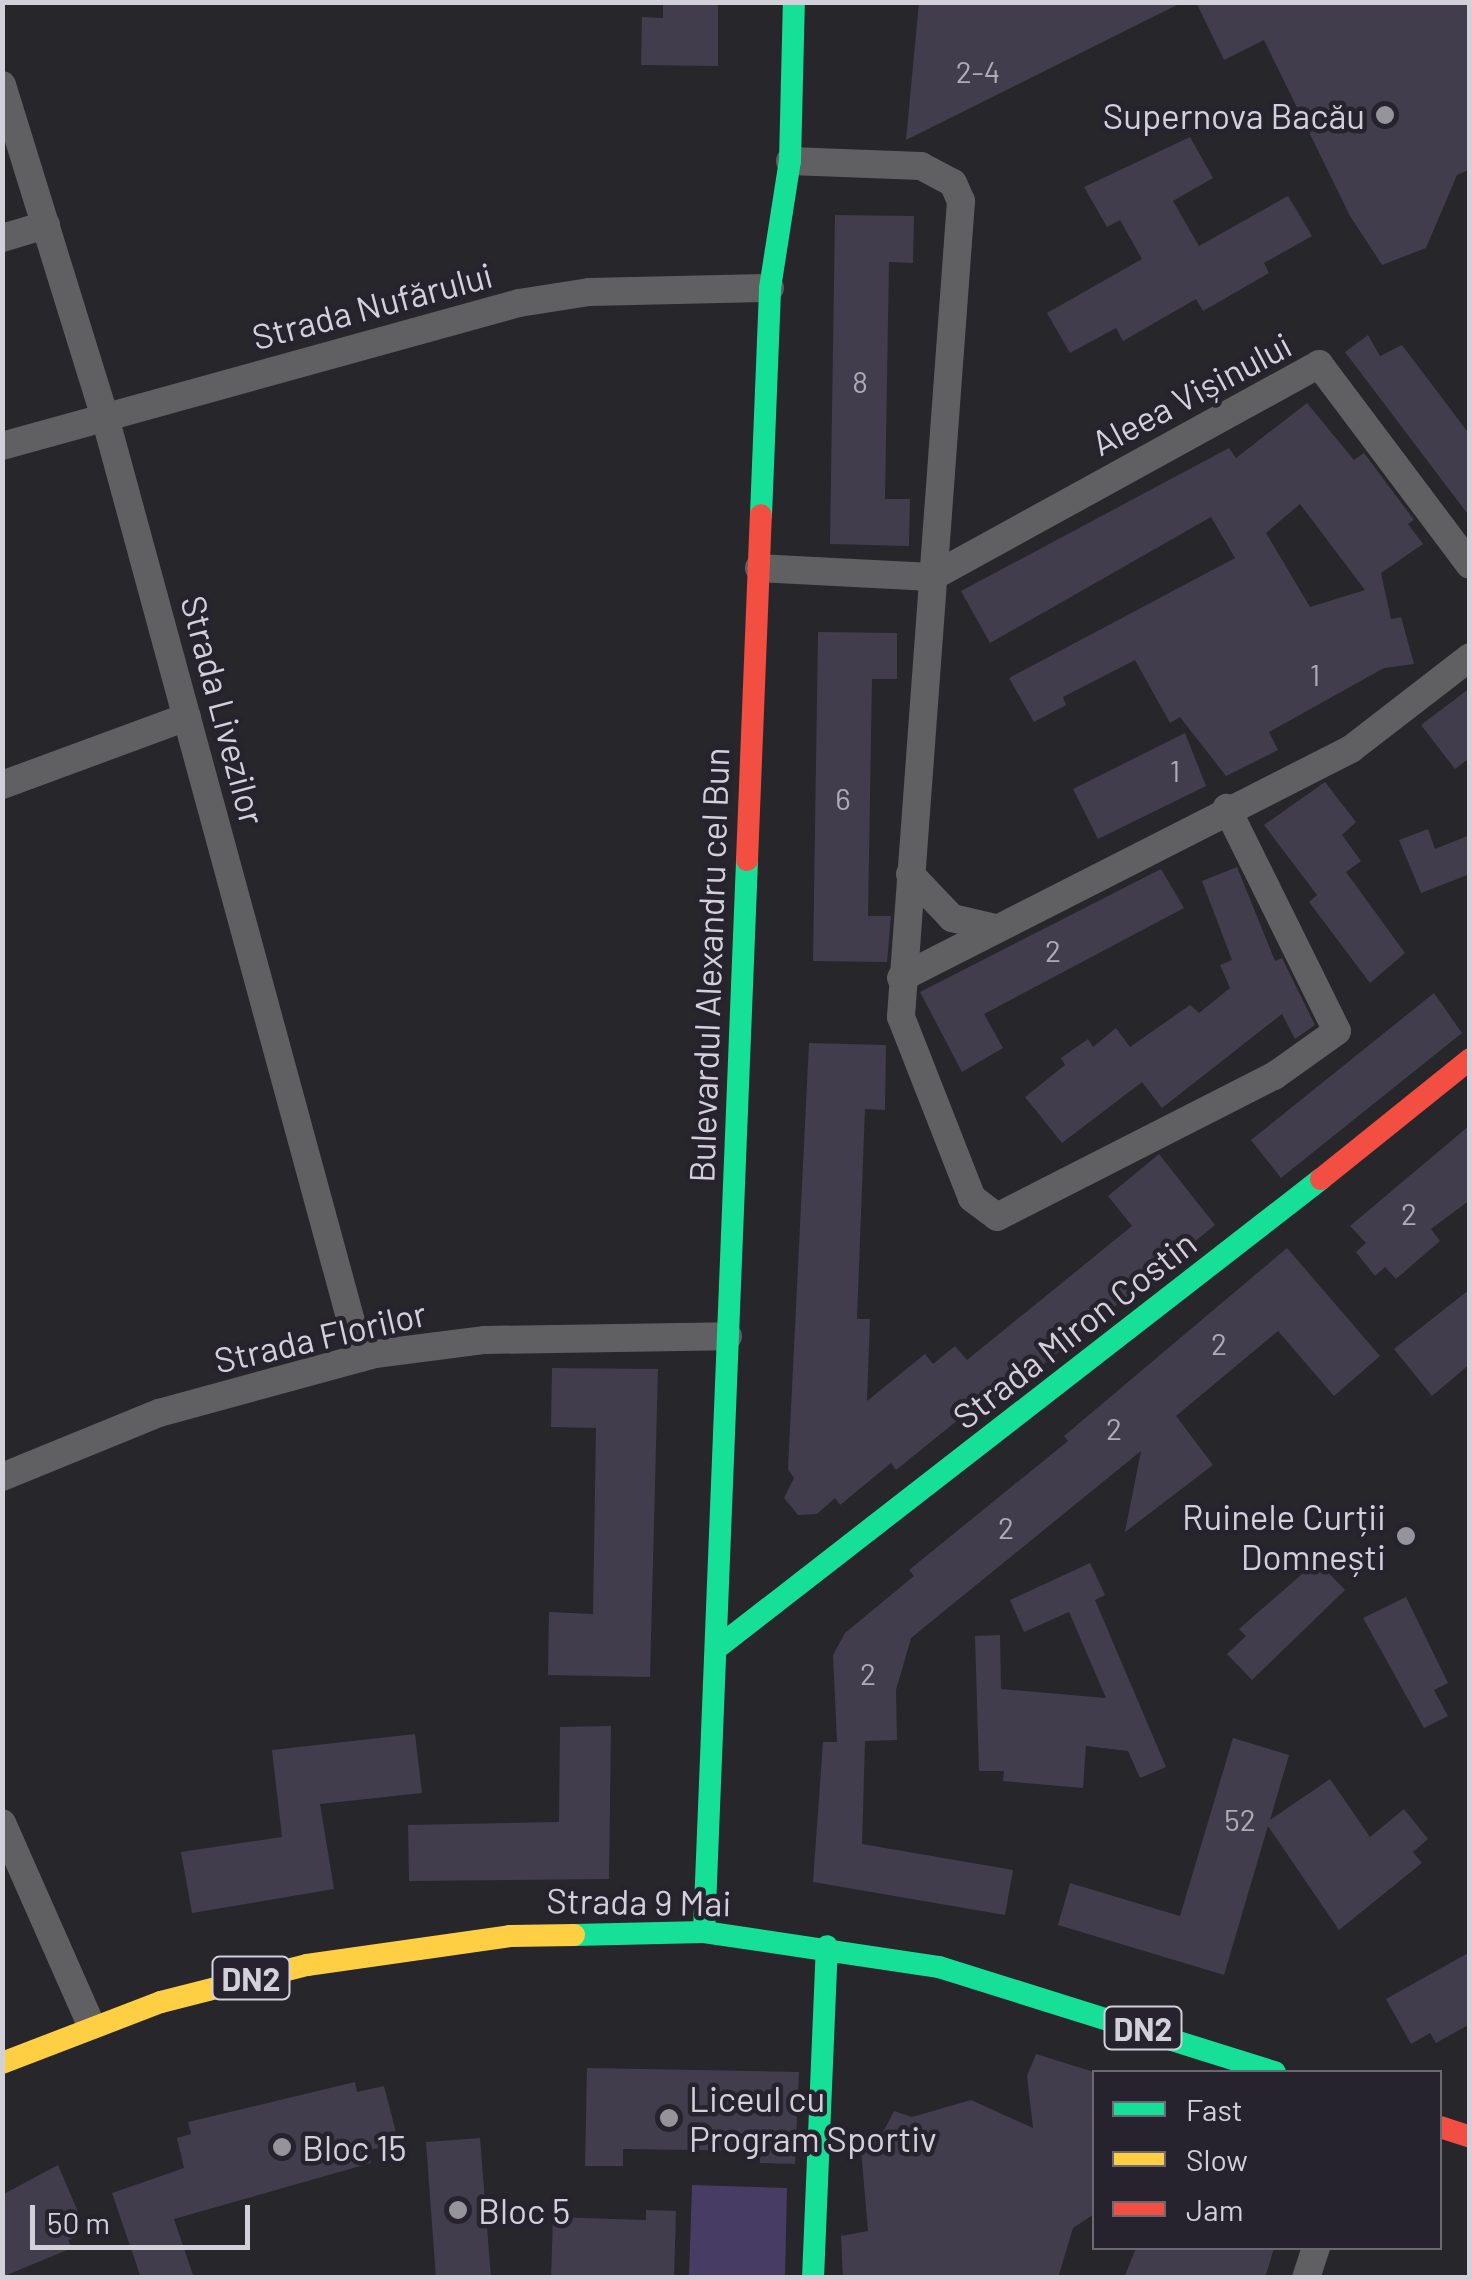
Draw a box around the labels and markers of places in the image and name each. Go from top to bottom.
place label: Supernova Bacău [1103,94,1365,136]
marker: Supernova Bacău [1374,104,1396,126]
place label: Ruinele Curții Domnești [1182,1495,1386,1577]
marker: Ruinele Curții Domnești [1395,1525,1417,1547]
place label: Liceul cu Program Sportiv [689,2077,937,2159]
marker: Liceul cu Program Sportiv [658,2107,680,2129]
place label: Bloc 15 [302,2126,407,2168]
marker: Bloc 15 [271,2136,293,2158]
place label: Bloc 5 [478,2189,570,2231]
marker: Bloc 5 [447,2199,469,2221]

